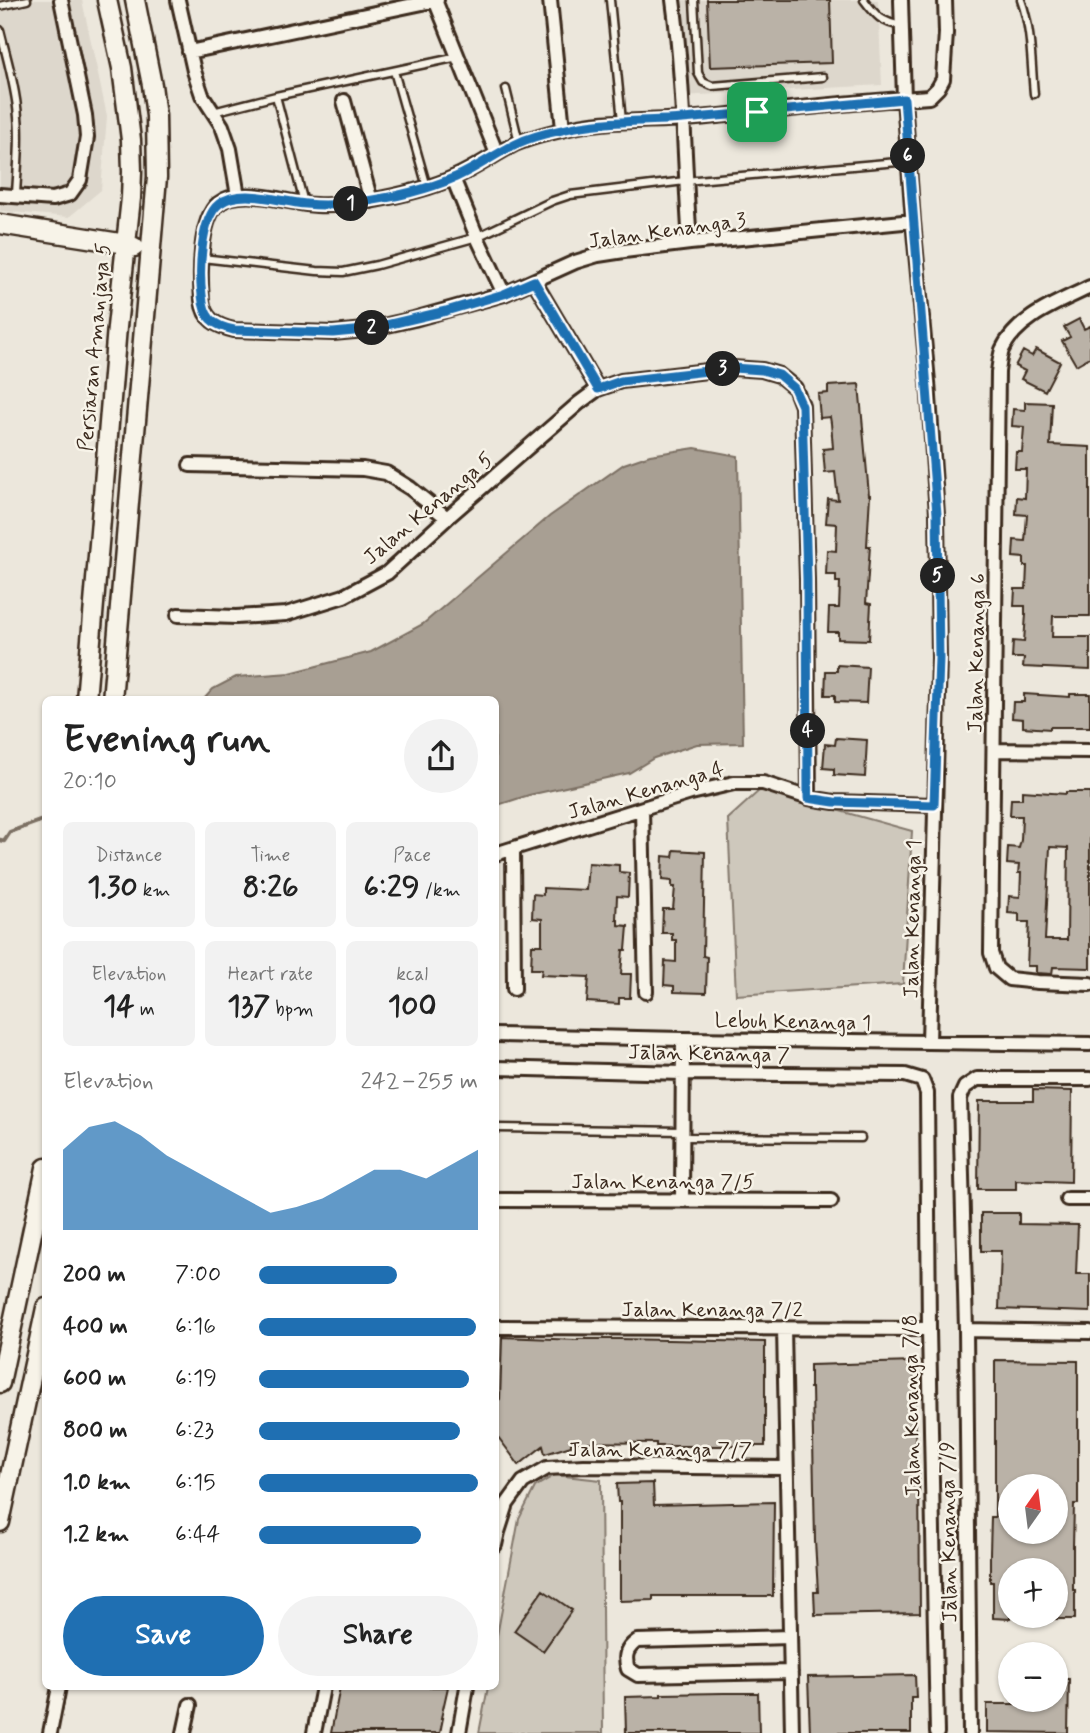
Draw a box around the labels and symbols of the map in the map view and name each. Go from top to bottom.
pin [727,82,787,142]
pin: 6 [890,138,926,174]
pin: 1 [334,186,368,222]
street label: Jalan Kenanga 3 [587,206,748,256]
street label: Persiaran Amanjaya 5 [72,242,118,452]
pin: 2 [354,310,390,346]
pin: 3 [706,352,740,386]
street label: Jalan Kenanga 5 [358,446,500,572]
pin: 5 [920,558,956,594]
street label: Jalan Kenanga 6 [962,573,992,733]
pin: 4 [790,714,826,748]
street label: Jalan Kenanga 4 [565,755,728,827]
street label: Jalan Kenanga 1 [898,839,928,999]
street label: Lebuh Kenanga 1 [714,1007,872,1037]
street label: Jalan Kenanga 7 [628,1039,790,1069]
street label: Jalan Kenanga 7/5 [571,1168,755,1196]
street label: Jalan Kenanga 7/2 [621,1296,803,1324]
street label: Jalan Kenanga 7/8 [896,1314,928,1498]
street label: Jalan Kenanga 7/7 [568,1436,752,1464]
street label: Jalan Kenanga 7/9 [933,1441,965,1623]
north arrow [998,1474,1068,1544]

